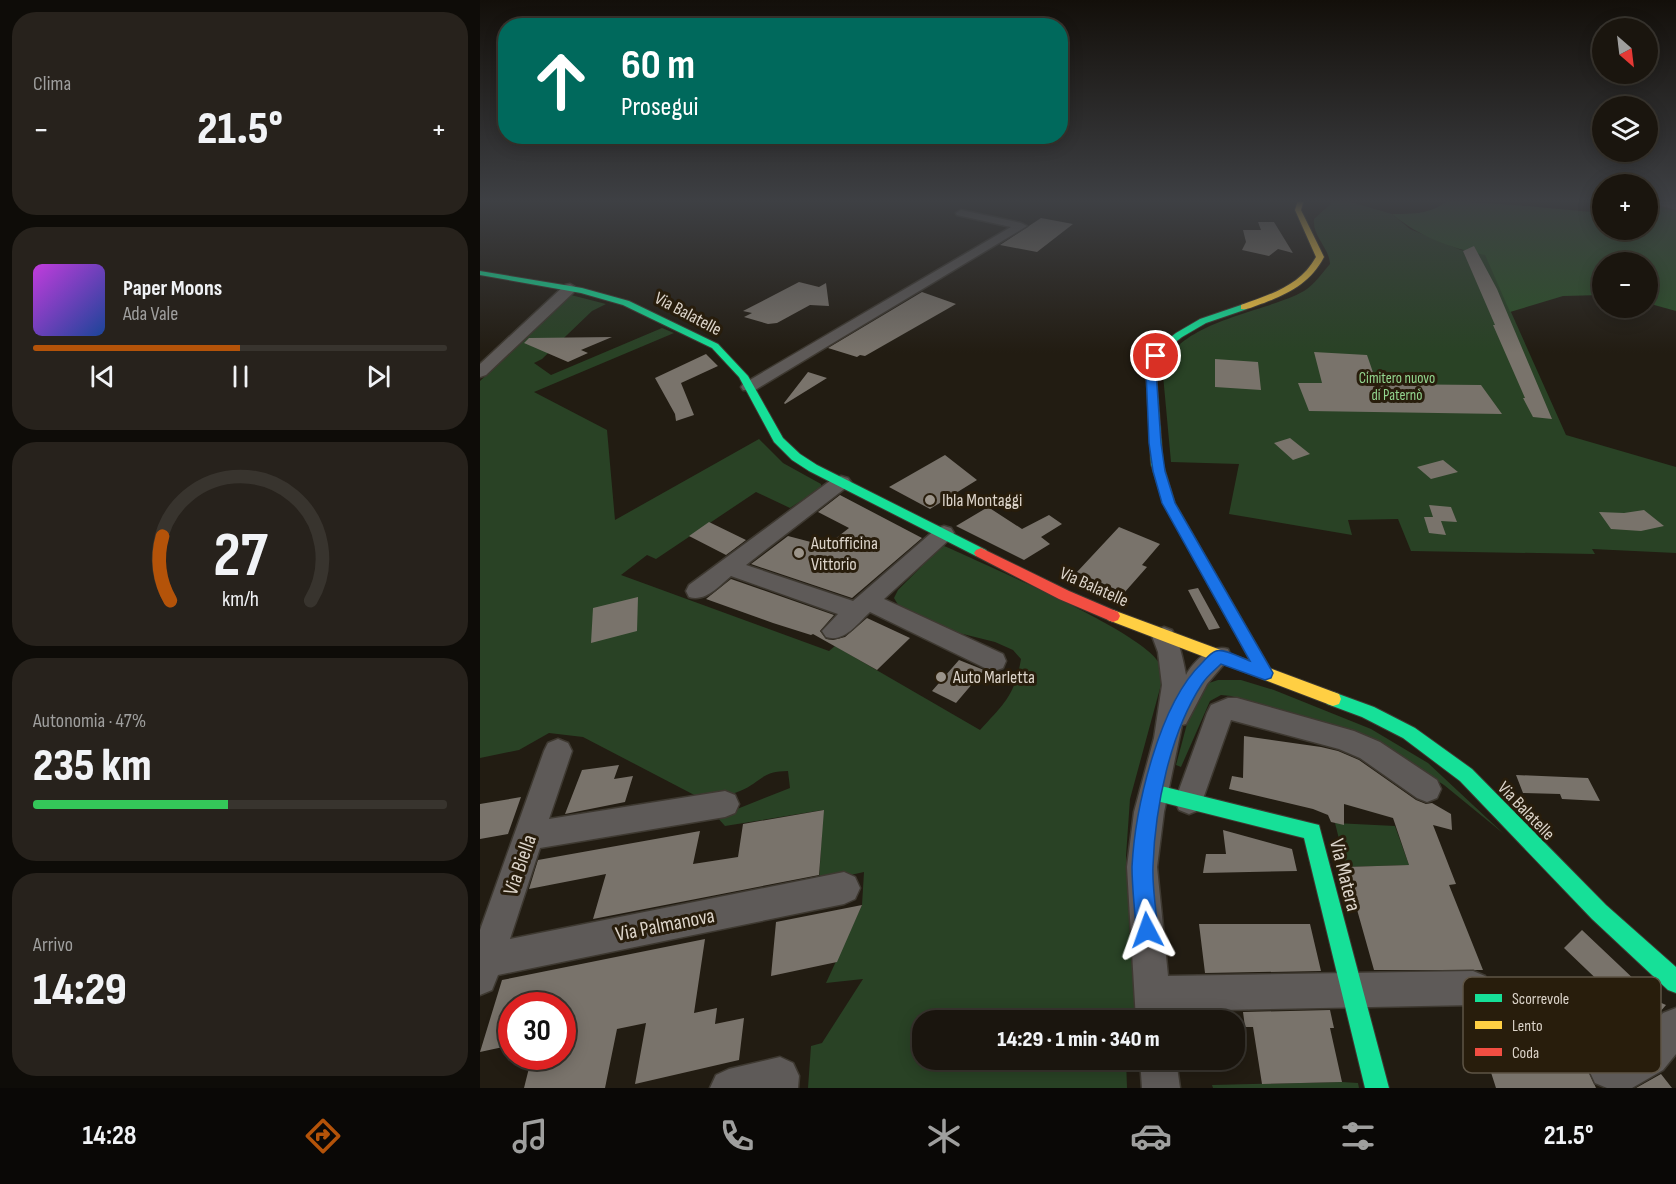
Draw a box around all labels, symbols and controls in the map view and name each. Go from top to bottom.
north arrow [1592,18,1658,84]
map controls [1592,18,1658,318]
text: 60 m [621,40,695,91]
icon: ahead [522,42,600,120]
text: Clima [33,72,71,96]
text: Prosegui [621,91,699,123]
button: layers [1592,96,1658,162]
text: 21.5° [197,102,283,157]
text: − [33,110,49,150]
text: + [431,110,447,150]
button: + [1592,174,1658,240]
button: − [1592,252,1658,318]
text: Paper Moons [123,275,222,302]
street label: Via Balatelle [651,288,725,340]
text: Ada Vale [123,302,178,326]
pin [1130,330,1181,381]
icon: arrive [1139,339,1172,372]
icon: previous [86,360,119,393]
icon: pause [224,360,257,393]
icon: next [362,360,395,393]
park label: Cimitero nuovo di Paternò [1359,369,1435,405]
place label: Ibla Montaggi [942,490,1022,511]
marker: Ibla Montaggi [923,493,937,507]
text: 27 [213,519,268,594]
place label: Autofficina Vittorio [810,533,878,575]
marker: Autofficina Vittorio [792,546,806,560]
street label: Via Balatelle [1056,563,1132,611]
text: km/h [221,587,259,612]
place label: Auto Marletta [952,667,1035,688]
marker: Auto Marletta [934,670,948,684]
text: Autonomia · 47% [33,709,146,733]
text: 235 km [33,739,152,794]
street label: Via Balatelle [1493,777,1559,845]
street label: Via Biella [498,831,542,899]
street label: Via Matera [1324,836,1366,914]
position arrow [1115,898,1179,962]
street label: Via Palmanova [613,903,717,947]
text: Arrivo [33,933,73,957]
text: 14:29 [33,963,127,1018]
legend [1463,977,1661,1073]
text: Scorrevole [1512,990,1569,1009]
speed limit sign: 30 [498,992,576,1070]
text: Lento [1512,1017,1543,1036]
text: 14:29 · 1 min · 340 m [997,1026,1160,1053]
text: Coda [1512,1044,1539,1063]
icon: directions [302,1115,344,1157]
icon: music [509,1115,551,1157]
icon: phone [716,1115,758,1157]
icon: climate [923,1115,965,1157]
icon: car [1130,1115,1172,1157]
icon: filters [1337,1115,1379,1157]
text: 14:28 [83,1120,136,1152]
text: 21.5° [1544,1120,1593,1152]

